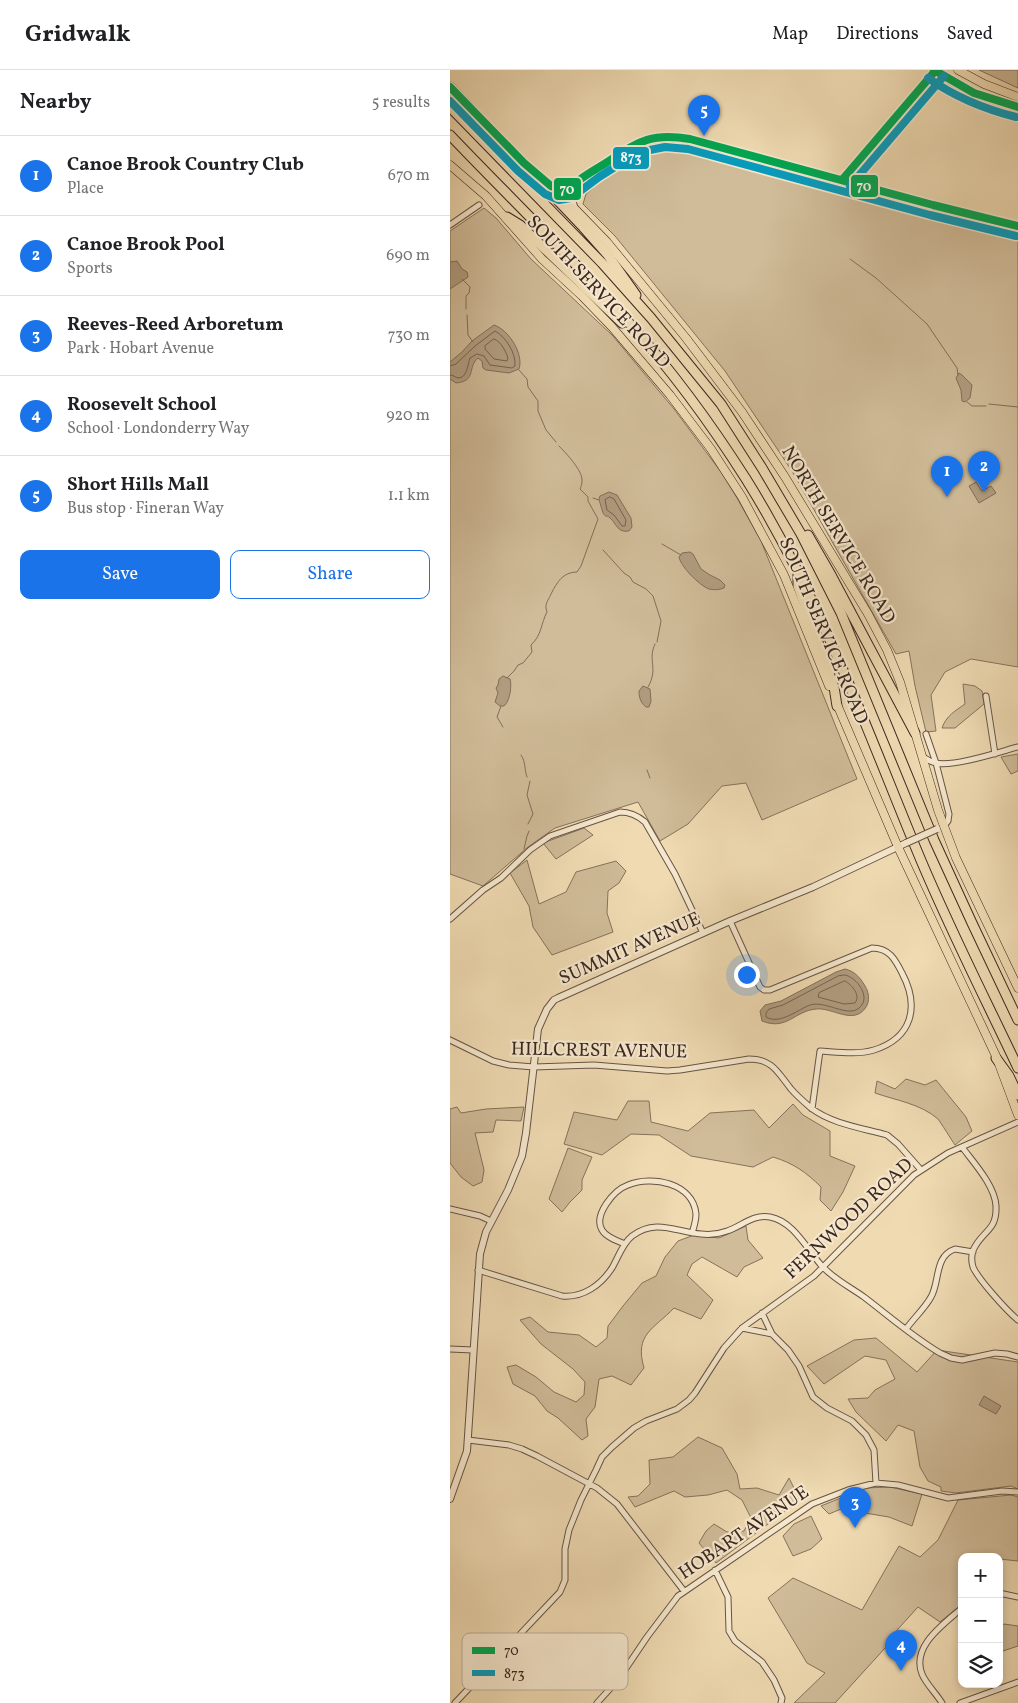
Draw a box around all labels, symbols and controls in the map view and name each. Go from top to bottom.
text: Gridwalk [25,18,131,52]
text: Map [772,22,808,47]
text: Directions [836,22,919,47]
text: Saved [947,22,993,47]
text: Nearby [20,88,91,117]
text: 5 results [372,92,430,114]
pin: 5 [688,95,720,136]
line badge: 873 [612,146,650,170]
text: 873 [620,149,642,168]
text: Canoe Brook Country Club [67,152,304,178]
text: 1 [33,165,39,187]
text: 670 m [388,165,430,187]
line badge: 70 [850,174,879,198]
line badge: 70 [553,177,582,201]
text: Place [67,178,104,200]
text: 70 [857,178,872,197]
text: 70 [560,181,575,200]
street label: SOUTH SERVICE ROAD [520,210,676,374]
text: Canoe Brook Pool [67,232,225,258]
text: 2 [32,245,40,267]
text: 690 m [386,245,430,267]
text: Sports [67,258,113,280]
text: Reeves-Reed Arboretum [67,312,284,338]
text: 3 [32,325,40,347]
text: 730 m [388,325,430,347]
text: Park · Hobart Avenue [67,338,214,360]
text: Roosevelt School [67,392,217,418]
text: 4 [31,405,41,427]
text: 920 m [386,405,430,427]
text: School · Londonderry Way [67,418,249,440]
street label: NORTH SERVICE ROAD [775,441,902,629]
pin: 2 [968,451,1000,492]
pin: 1 [931,456,963,497]
text: Short Hills Mall [67,472,209,498]
text: 5 [32,485,40,507]
text: 1.1 km [388,485,430,507]
text: Bus stop · Fineran Way [67,498,224,520]
street label: SOUTH SERVICE ROAD [772,534,874,729]
button: Save [20,550,220,599]
button: Share [230,550,430,599]
street label: SUMMIT AVENUE [555,906,705,992]
your location [734,962,760,988]
street label: HILLCREST AVENUE [511,1036,687,1066]
street label: FERNWOOD ROAD [779,1152,919,1286]
street label: HOBART AVENUE [674,1480,814,1586]
pin: 3 [839,1487,871,1528]
map controls [958,1553,1003,1688]
button: + [958,1553,1003,1598]
button: − [958,1598,1003,1643]
pin: 4 [885,1630,917,1671]
legend [462,1633,628,1690]
text: 70 [504,1642,519,1661]
button: layers [958,1643,1003,1688]
text: 873 [504,1665,525,1684]

